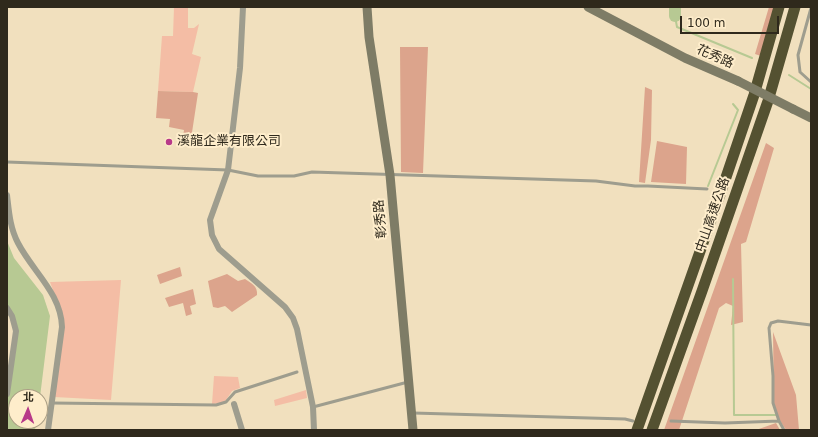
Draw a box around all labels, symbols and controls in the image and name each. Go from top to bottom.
scale bar [682,8,781,34]
text: 100 m [687,16,725,30]
street label: 花秀路 [694,42,736,72]
place label: 溪龍企業有限公司 [177,134,281,150]
marker: 溪龍企業有限公司 [164,137,174,147]
street label: 中山高速公路 [693,176,733,254]
street label: 彰秀路 [372,199,390,239]
north arrow [8,389,48,429]
text: 北 [23,391,34,404]

